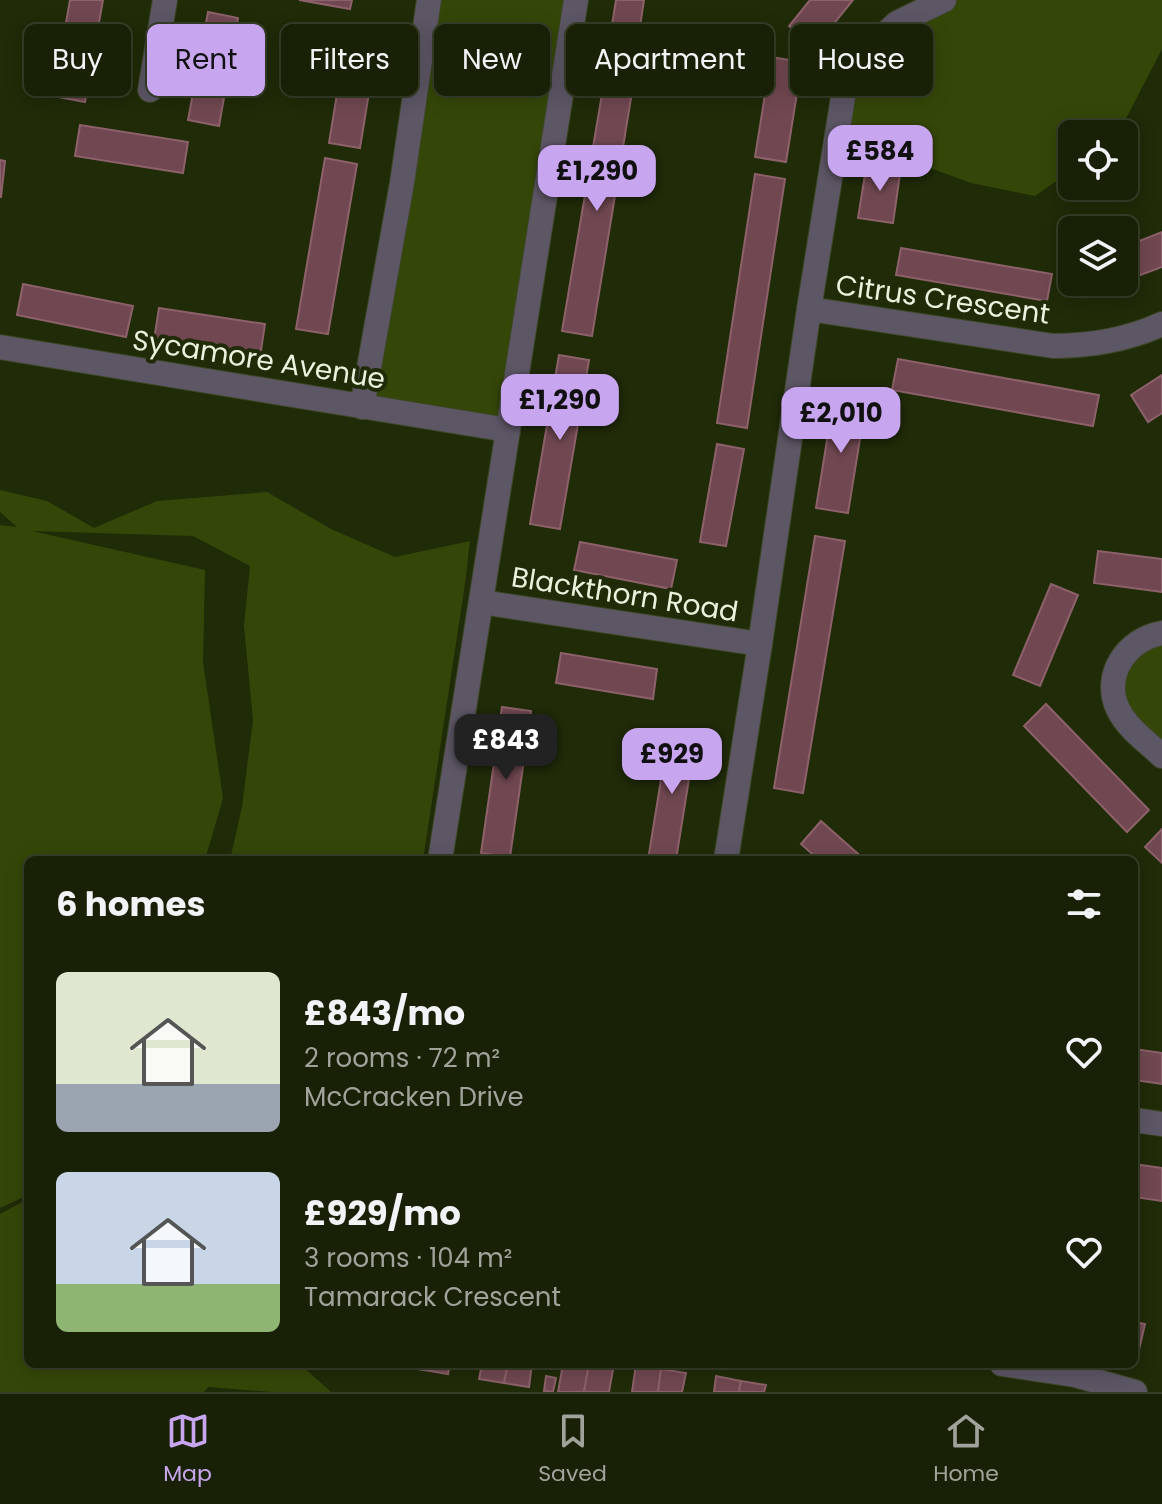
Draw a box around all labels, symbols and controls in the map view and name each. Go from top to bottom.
chip: Buy [24,24,131,96]
chip: Rent [147,24,265,96]
chip: Filters [281,24,418,96]
chip: New [434,24,550,96]
chip: Apartment [566,24,774,96]
chip: House [790,24,933,96]
map controls [1058,120,1138,296]
button: locate [1058,120,1138,200]
pin: £584 [833,125,927,193]
text: £584 [846,133,914,169]
pin: £1,290 [532,145,662,213]
text: £1,290 [556,153,638,189]
button: layers [1058,216,1138,296]
street label: Citrus Crescent [833,265,1052,334]
street label: Sycamore Avenue [130,320,388,399]
pin: £1,290 [495,374,625,442]
text: £1,290 [519,382,601,418]
pin: £2,010 [776,387,906,455]
text: £2,010 [799,395,883,431]
street label: Blackthorn Road [509,557,741,632]
pin: £843 [459,714,553,782]
text: £843 [472,722,540,758]
pin: £929 [625,728,719,796]
text: £929 [640,736,704,772]
text: 6 homes [56,880,205,928]
icon: filters [1062,882,1106,926]
text: £843/mo [304,989,465,1037]
icon: home [120,1004,216,1100]
icon: heart [1062,1030,1106,1074]
text: 2 rooms · 72 m² [304,1040,500,1076]
text: McCracken Drive [304,1079,524,1115]
text: £929/mo [304,1189,461,1237]
icon: home [120,1204,216,1300]
icon: heart [1062,1230,1106,1274]
text: 3 rooms · 104 m² [304,1240,512,1276]
text: Tamarack Crescent [304,1279,561,1315]
tab: Map [163,1409,212,1490]
tab: Saved [538,1409,607,1490]
tab: Home [933,1409,999,1490]

